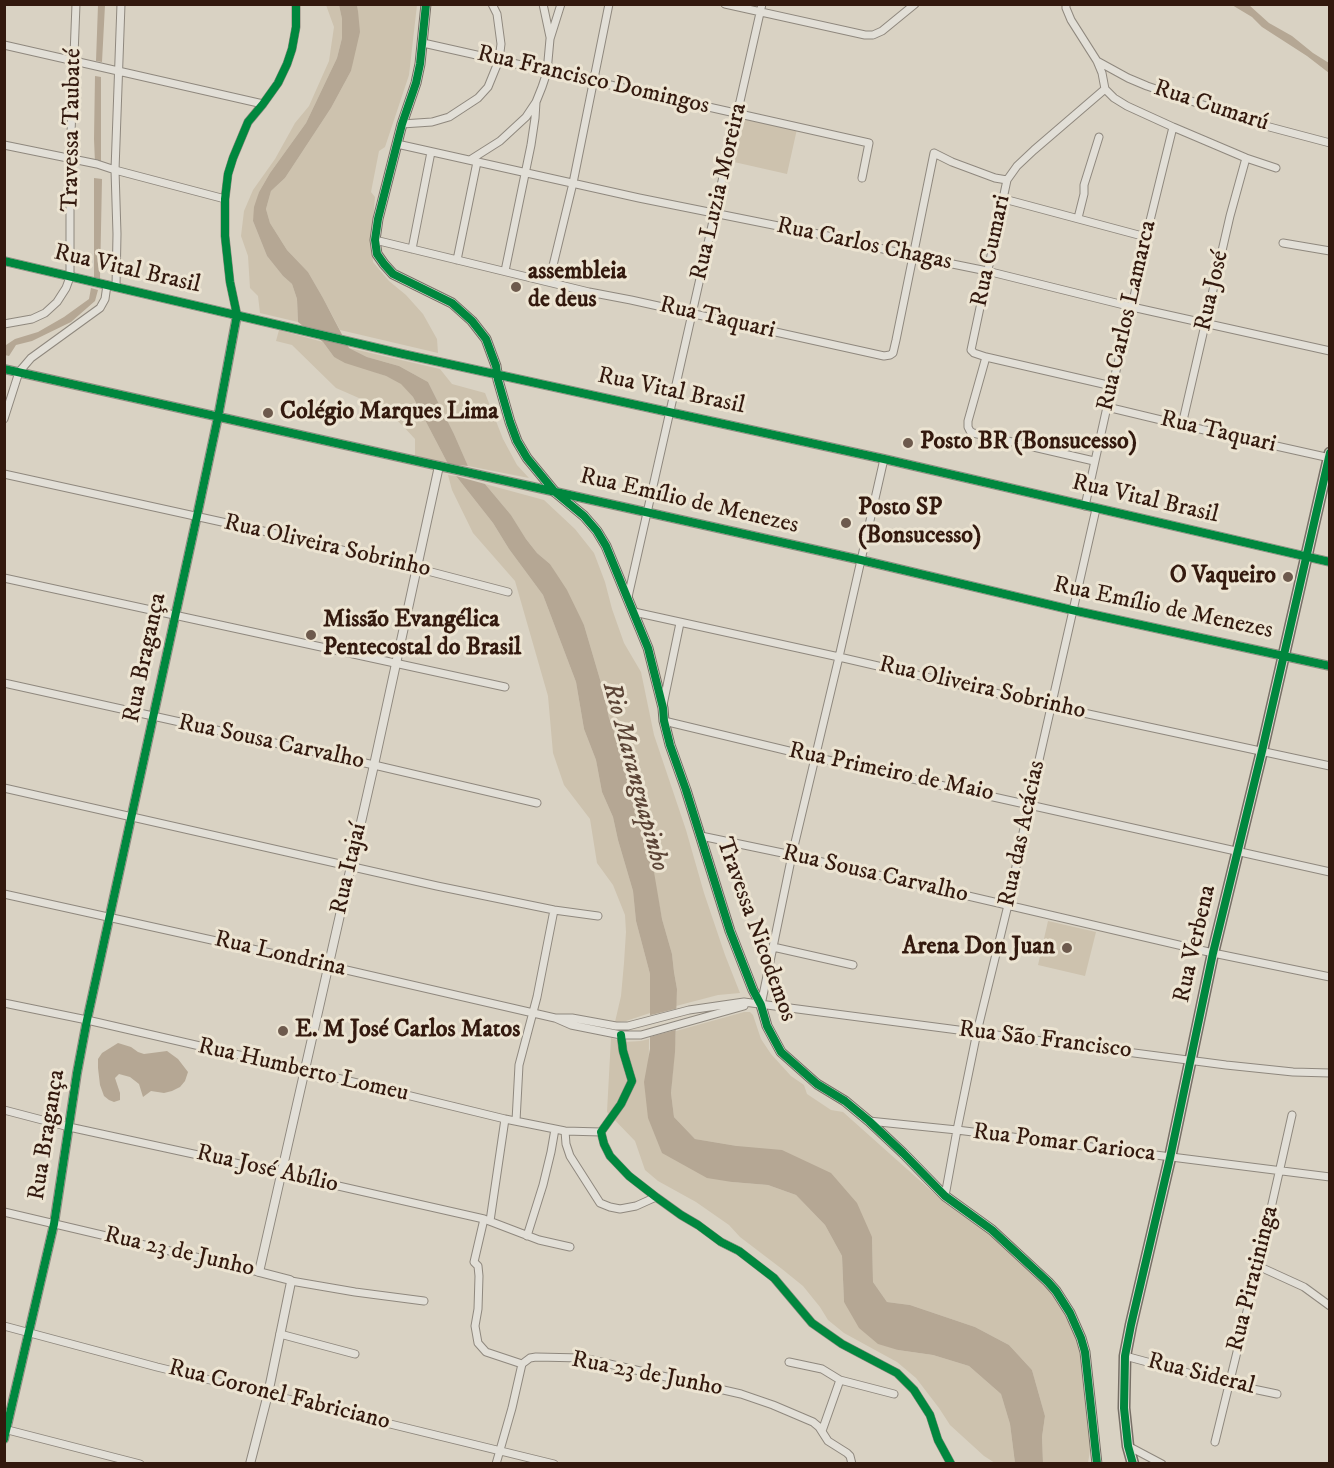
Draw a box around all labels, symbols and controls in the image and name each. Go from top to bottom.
street label: Rua Francisco Domingos [474,40,712,122]
street label: Travessa Taubaté [57,48,89,212]
street label: Rua Cumarú [1150,75,1272,139]
street label: Rua Luzia Moreira [686,101,754,283]
street label: Rua Cumari [966,192,1018,310]
street label: Rua Carlos Chagas [774,212,954,278]
street label: Rua Carlos Lamarca [1092,218,1164,414]
street label: Rua Vital Brasil [51,239,203,301]
street label: Rua José [1190,248,1236,334]
place label: assembleia de deus [528,259,627,315]
marker: assembleia de deus [509,280,523,294]
street label: Rua Taquari [656,292,778,346]
street label: Rua Vital Brasil [595,362,747,422]
place label: Colégio Marques Lima [280,399,499,427]
marker: Colégio Marques Lima [261,406,275,420]
street label: Rua Taquari [1157,406,1279,460]
place label: Posto BR (Bonsucesso) [920,429,1137,457]
marker: Posto BR (Bonsucesso) [901,436,915,450]
street label: Rua Emílio de Menezes [577,463,801,541]
street label: Rua Vital Brasil [1069,469,1221,531]
place label: Posto SP (Bonsucesso) [858,495,981,551]
street label: Rua Oliveira Sobrinho [221,509,433,585]
marker: Posto SP (Bonsucesso) [839,516,853,530]
place label: O Vaqueiro [1170,563,1276,591]
marker: O Vaqueiro [1281,570,1295,584]
street label: Rua Emílio de Menezes [1051,572,1275,646]
street label: Rua Bragança [118,590,174,726]
place label: Missão Evangélica Pentecostal do Brasil [323,607,521,663]
marker: Missão Evangélica Pentecostal do Brasil [304,628,318,642]
street label: Rua Oliveira Sobrinho [876,651,1088,727]
water label: Rio Maranguapinho [594,679,674,875]
street label: Rua Sousa Carvalho [175,709,367,777]
street label: Rua Primeiro de Maio [786,737,996,809]
street label: Rua das Acácias [993,758,1053,910]
street label: Rua Itajaí [326,821,374,917]
street label: Travessa Nicodemos [708,834,802,1026]
street label: Rua Sousa Carvalho [779,840,971,910]
street label: Rua Verbena [1169,882,1223,1006]
street label: Rua Londrina [211,926,349,984]
place label: Arena Don Juan [902,934,1055,962]
marker: Arena Don Juan [1060,941,1074,955]
street label: Rua São Francisco [957,1016,1133,1066]
place label: E. M José Carlos Matos [295,1017,520,1045]
marker: E. M José Carlos Matos [276,1024,290,1038]
street label: Rua Humberto Lomeu [195,1033,411,1109]
street label: Rua Bragança [23,1068,73,1202]
street label: Rua Pomar Carioca [971,1119,1157,1169]
street label: Rua José Abílio [193,1140,341,1200]
street label: Rua Piratininga [1222,1203,1286,1355]
street label: Rua 23 de Junho [101,1222,257,1284]
street label: Rua 23 de Junho [569,1346,725,1404]
street label: Rua Sideral [1144,1348,1258,1402]
street label: Rua Coronel Fabriciano [165,1355,393,1437]

